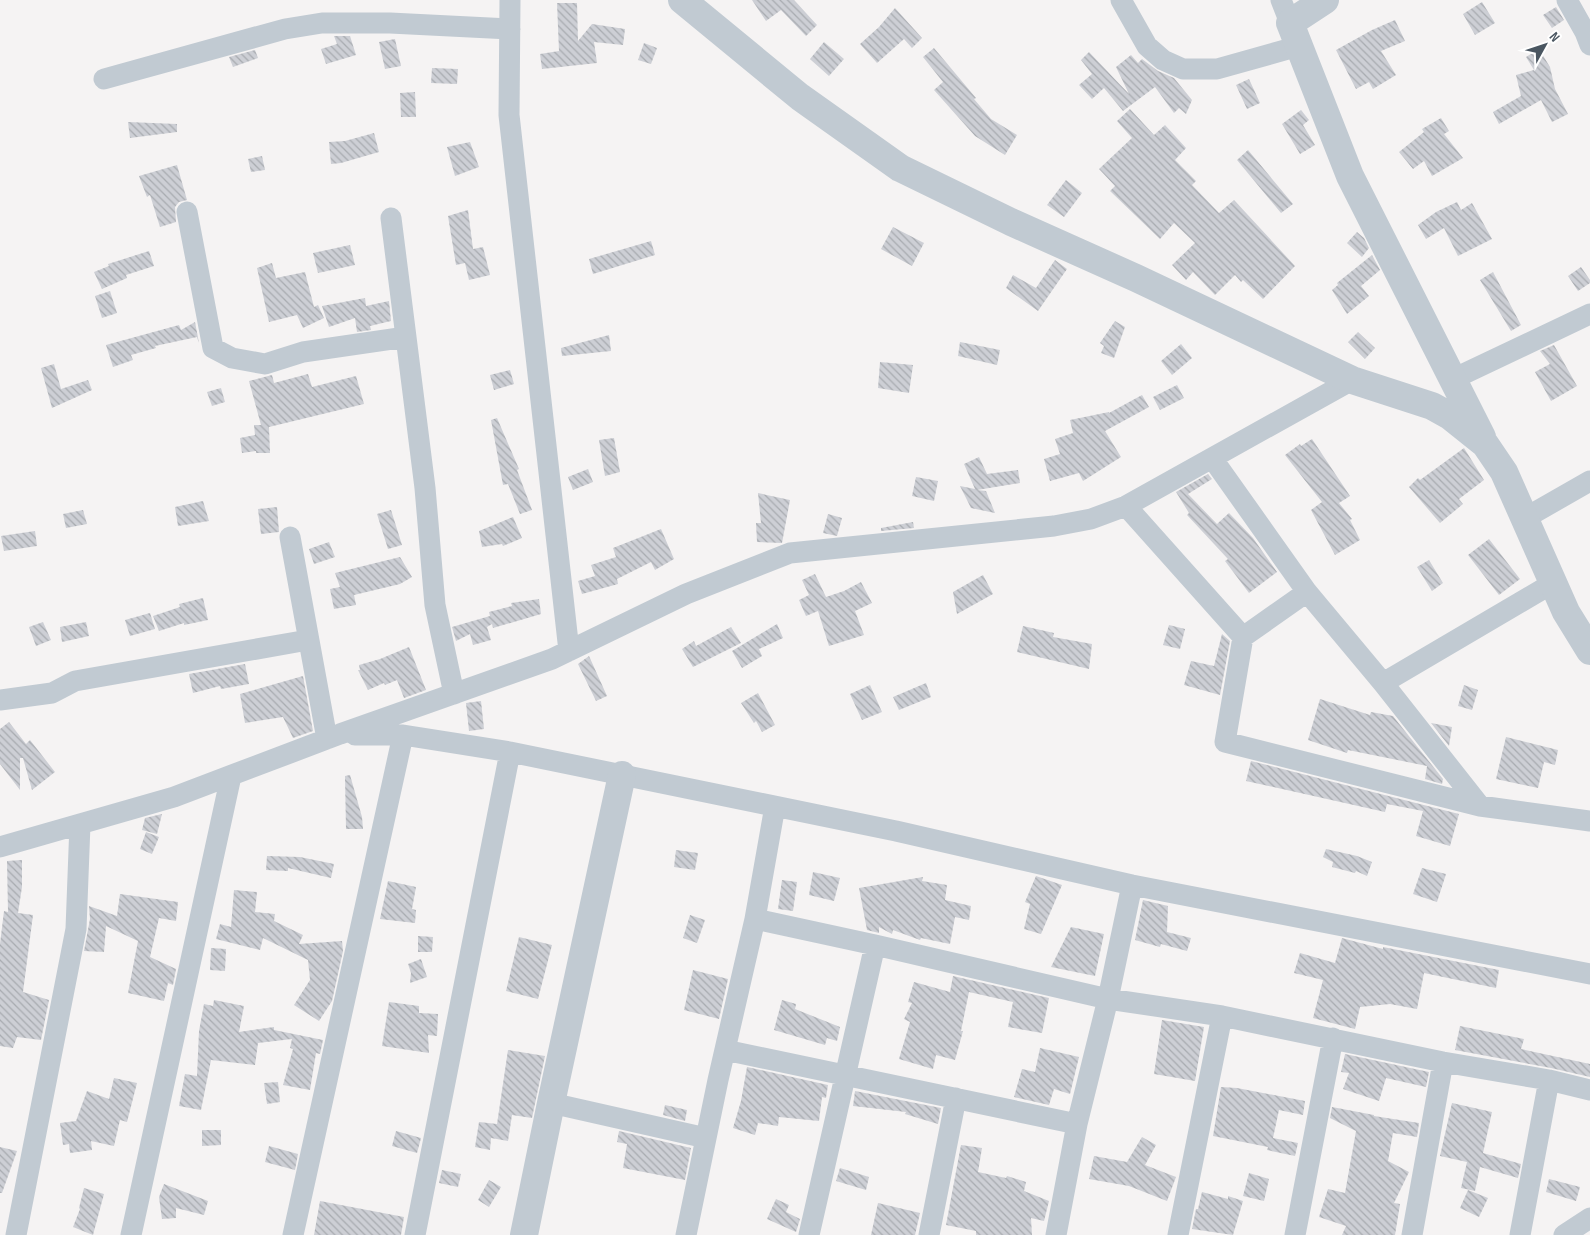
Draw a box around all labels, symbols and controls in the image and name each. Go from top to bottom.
north arrow [1520,20,1570,70]
text: N [1546,29,1563,45]

